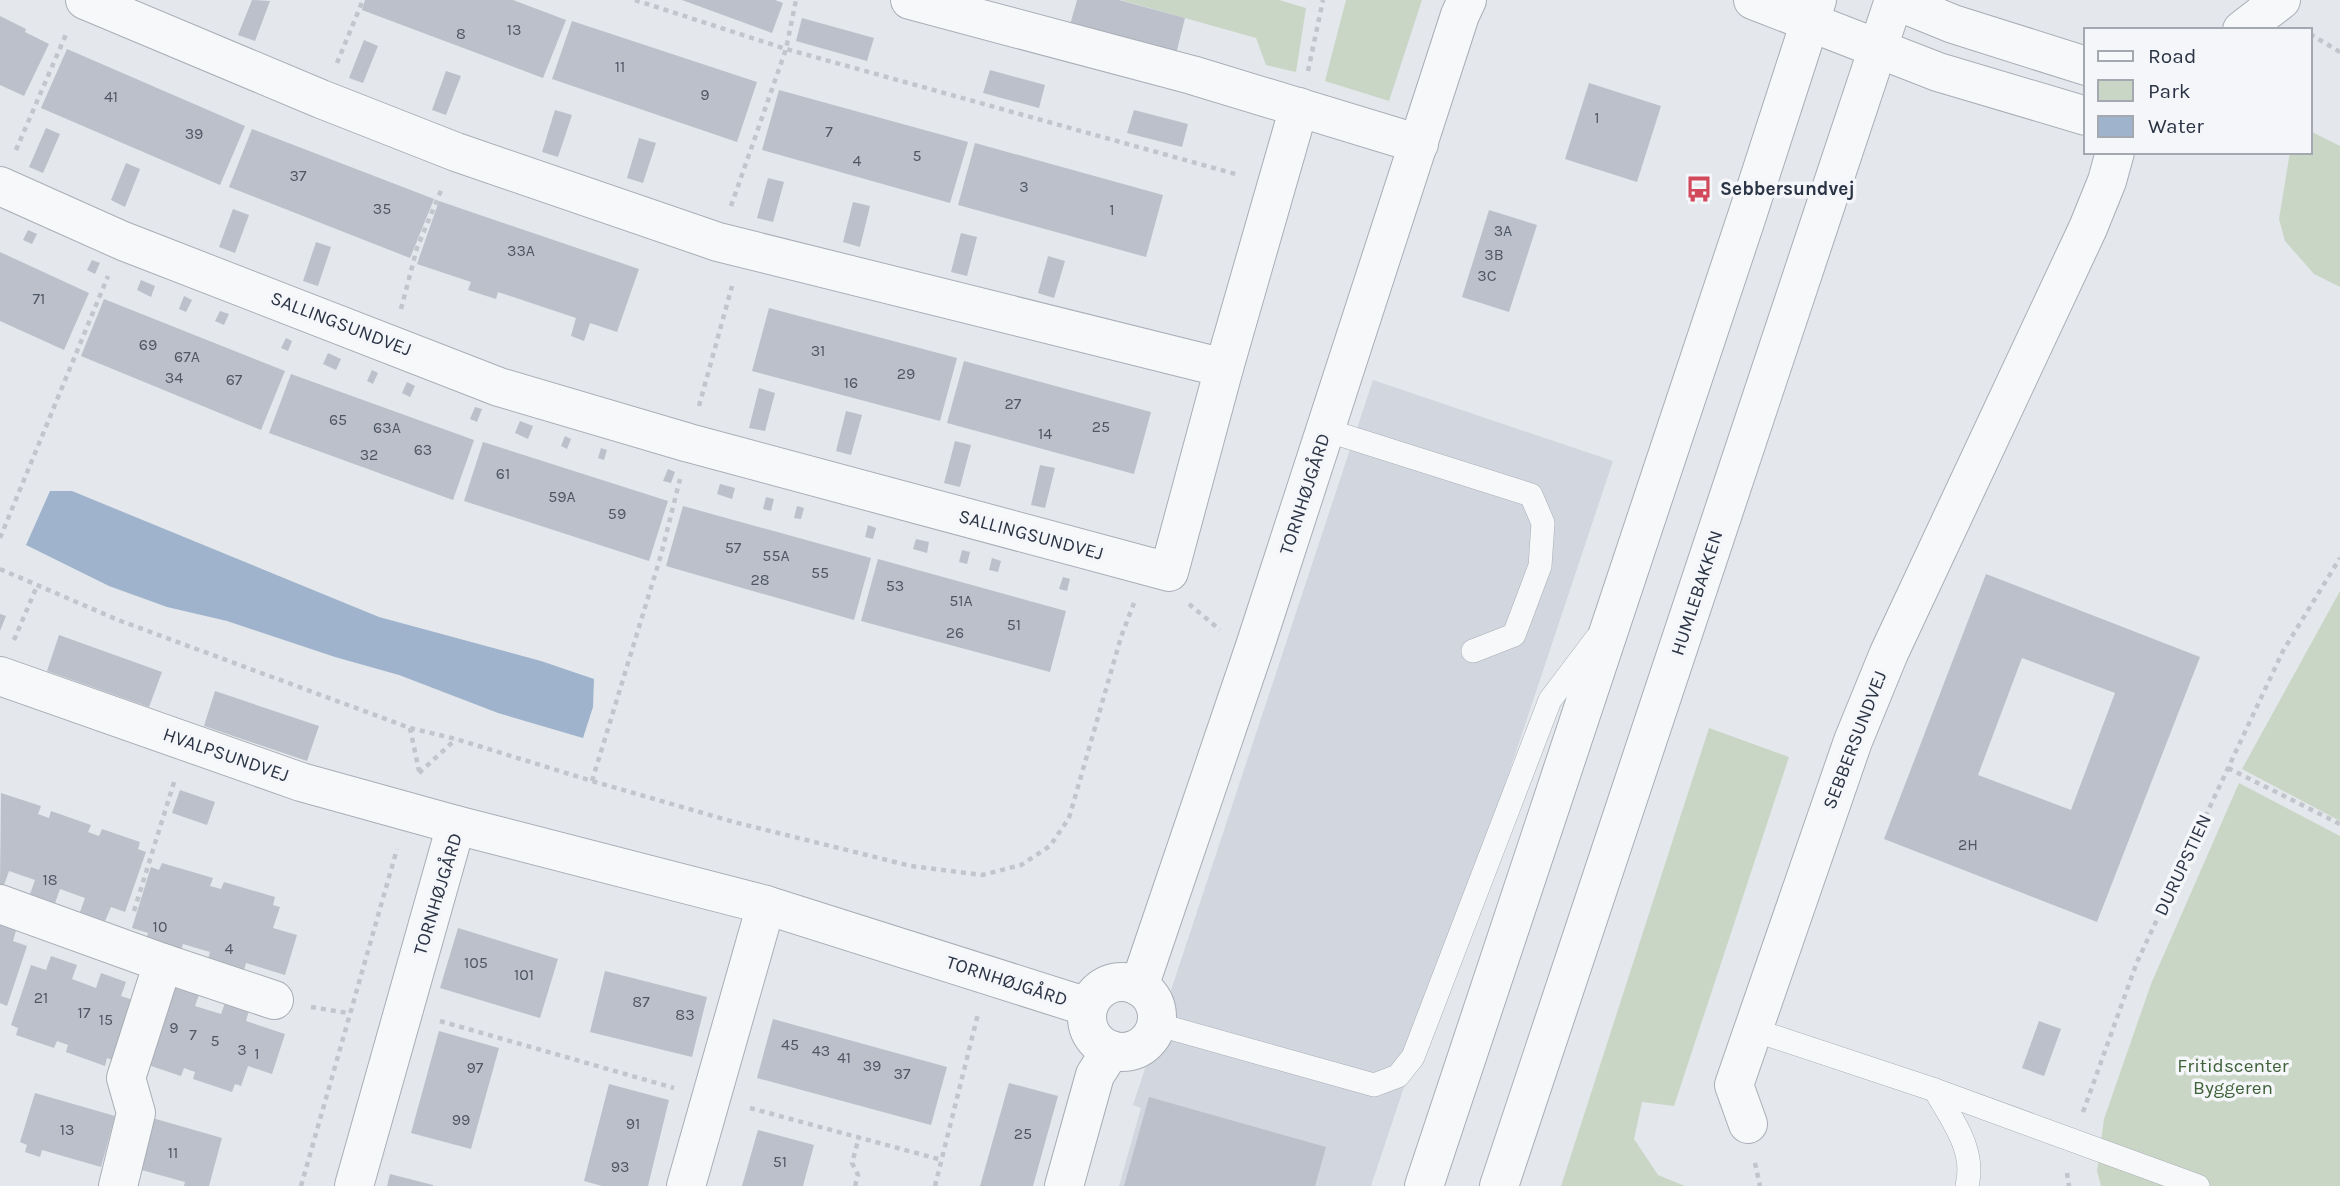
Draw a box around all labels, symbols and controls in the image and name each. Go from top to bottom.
house number: 13 [507,20,521,39]
house number: 8 [456,24,466,43]
legend [2084,28,2312,154]
text: Road [2148,44,2196,68]
house number: 11 [615,57,625,76]
text: Park [2148,79,2191,103]
house number: 9 [700,85,710,104]
house number: 41 [104,87,118,106]
house number: 1 [1594,108,1600,127]
text: Water [2148,114,2204,138]
house number: 7 [825,122,833,141]
house number: 39 [185,124,203,143]
house number: 5 [912,146,922,165]
house number: 4 [853,151,862,170]
house number: 37 [290,166,307,185]
bus stop icon: Sebbersundvej [1684,174,1714,204]
house number: 3 [1019,177,1029,196]
place label: Sebbersundvej [1720,178,1855,200]
house number: 35 [373,199,391,218]
house number: 1 [1109,200,1115,219]
house number: 3A [1494,221,1512,240]
house number: 33A [507,241,535,260]
house number: 3B [1484,245,1504,264]
house number: 3C [1477,266,1497,285]
street label: SALLINGSUNDVEJ [267,287,415,361]
house number: 71 [33,289,45,308]
house number: 69 [139,335,157,354]
house number: 31 [811,341,825,360]
house number: 67A [174,347,200,366]
house number: 29 [897,364,915,383]
house number: 34 [165,368,183,387]
house number: 67 [226,370,243,389]
house number: 16 [844,373,858,392]
house number: 27 [1005,394,1022,413]
house number: 65 [329,410,347,429]
house number: 25 [1092,417,1110,436]
house number: 63A [373,418,401,437]
house number: 14 [1038,424,1052,443]
street label: TORNHØJGÅRD [1275,431,1335,557]
house number: 63 [414,440,432,459]
house number: 32 [360,445,378,464]
house number: 61 [496,464,510,483]
house number: 59A [548,487,576,506]
house number: 59 [608,504,626,523]
street label: SALLINGSUNDVEJ [956,505,1106,565]
street label: HUMLEBAKKEN [1666,528,1728,658]
house number: 57 [725,538,742,557]
house number: 55A [762,546,790,565]
house number: 55 [811,563,829,582]
house number: 28 [750,570,770,589]
house number: 53 [886,576,904,595]
house number: 51A [949,591,973,610]
house number: 51 [1007,615,1021,634]
house number: 26 [946,623,964,642]
street label: SEBBERSUNDVEJ [1818,668,1892,812]
street label: HVALPSUNDVEJ [160,723,292,787]
street label: DURUPSTIEN [2150,811,2216,919]
street label: TORNHØJGÅRD [409,830,467,958]
house number: 2H [1958,835,1978,854]
house number: 18 [42,870,58,889]
house number: 10 [153,917,167,936]
house number: 4 [225,939,234,958]
street label: TORNHØJGÅRD [944,951,1070,1011]
house number: 105 [464,953,488,972]
house number: 101 [514,965,534,984]
house number: 21 [34,988,48,1007]
house number: 87 [632,992,650,1011]
house number: 17 [78,1003,91,1022]
house number: 83 [675,1005,695,1024]
house number: 15 [99,1010,113,1029]
house number: 9 [169,1018,179,1037]
house number: 7 [189,1025,197,1044]
house number: 5 [210,1031,220,1050]
house number: 45 [781,1035,799,1054]
house number: 3 [237,1040,247,1059]
house number: 43 [812,1041,830,1060]
house number: 1 [254,1044,260,1063]
house number: 41 [837,1048,851,1067]
park label: Fritidscenter Byggeren [2177,1055,2289,1099]
house number: 39 [863,1056,881,1075]
house number: 97 [467,1058,484,1077]
house number: 37 [894,1064,911,1083]
house number: 99 [452,1110,470,1129]
house number: 91 [626,1114,640,1133]
house number: 13 [60,1120,74,1139]
house number: 25 [1014,1124,1032,1143]
house number: 11 [168,1143,178,1162]
house number: 51 [773,1152,787,1171]
house number: 93 [611,1157,629,1176]

